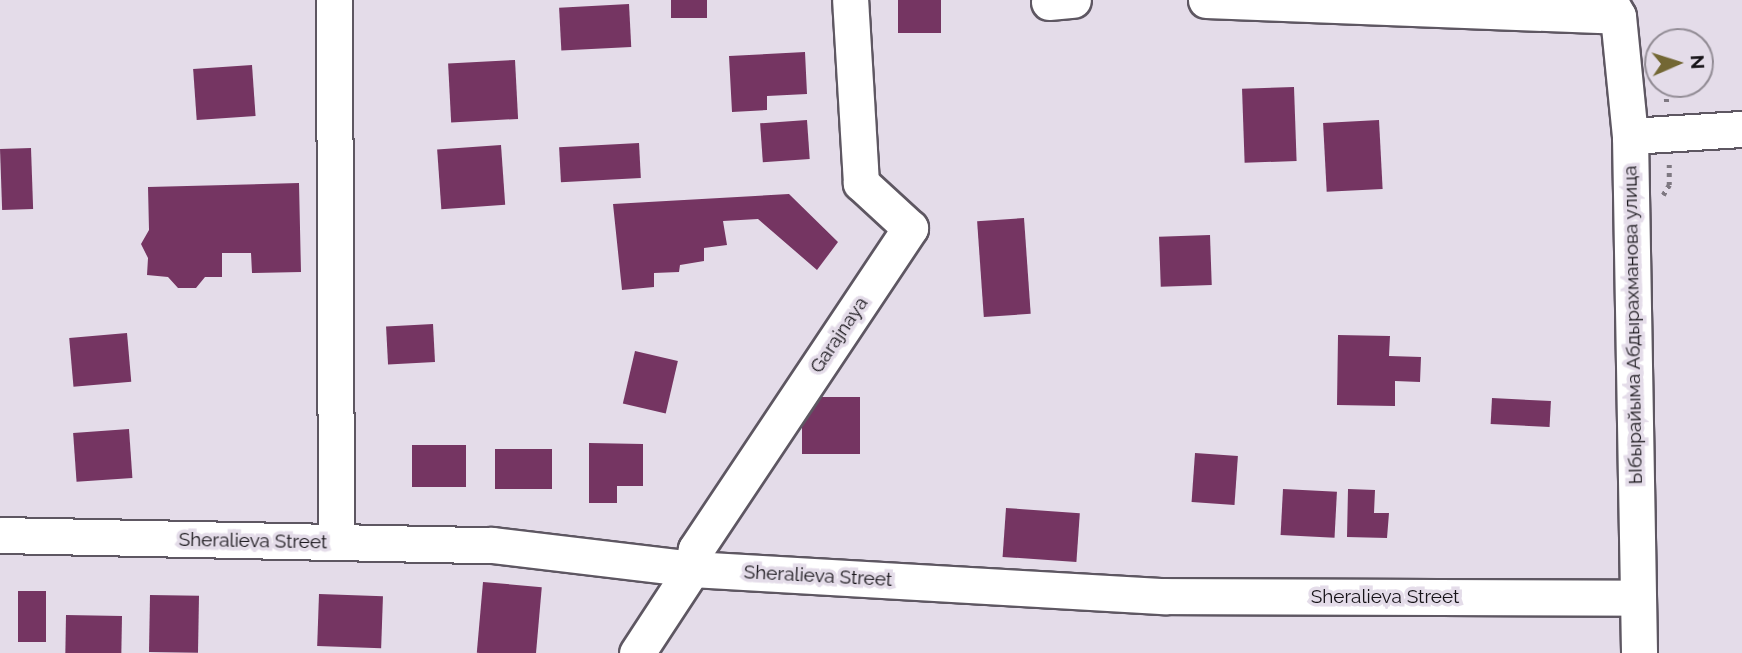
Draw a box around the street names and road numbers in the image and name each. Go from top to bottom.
street label: Ыбырайыма Абдырахманова улица [1619,165,1647,485]
street label: Garajnaya [805,293,873,377]
street label: Sheralieva Street [178,528,328,554]
street label: Sheralieva Street [743,561,893,591]
street label: Sheralieva Street [1311,586,1459,608]

